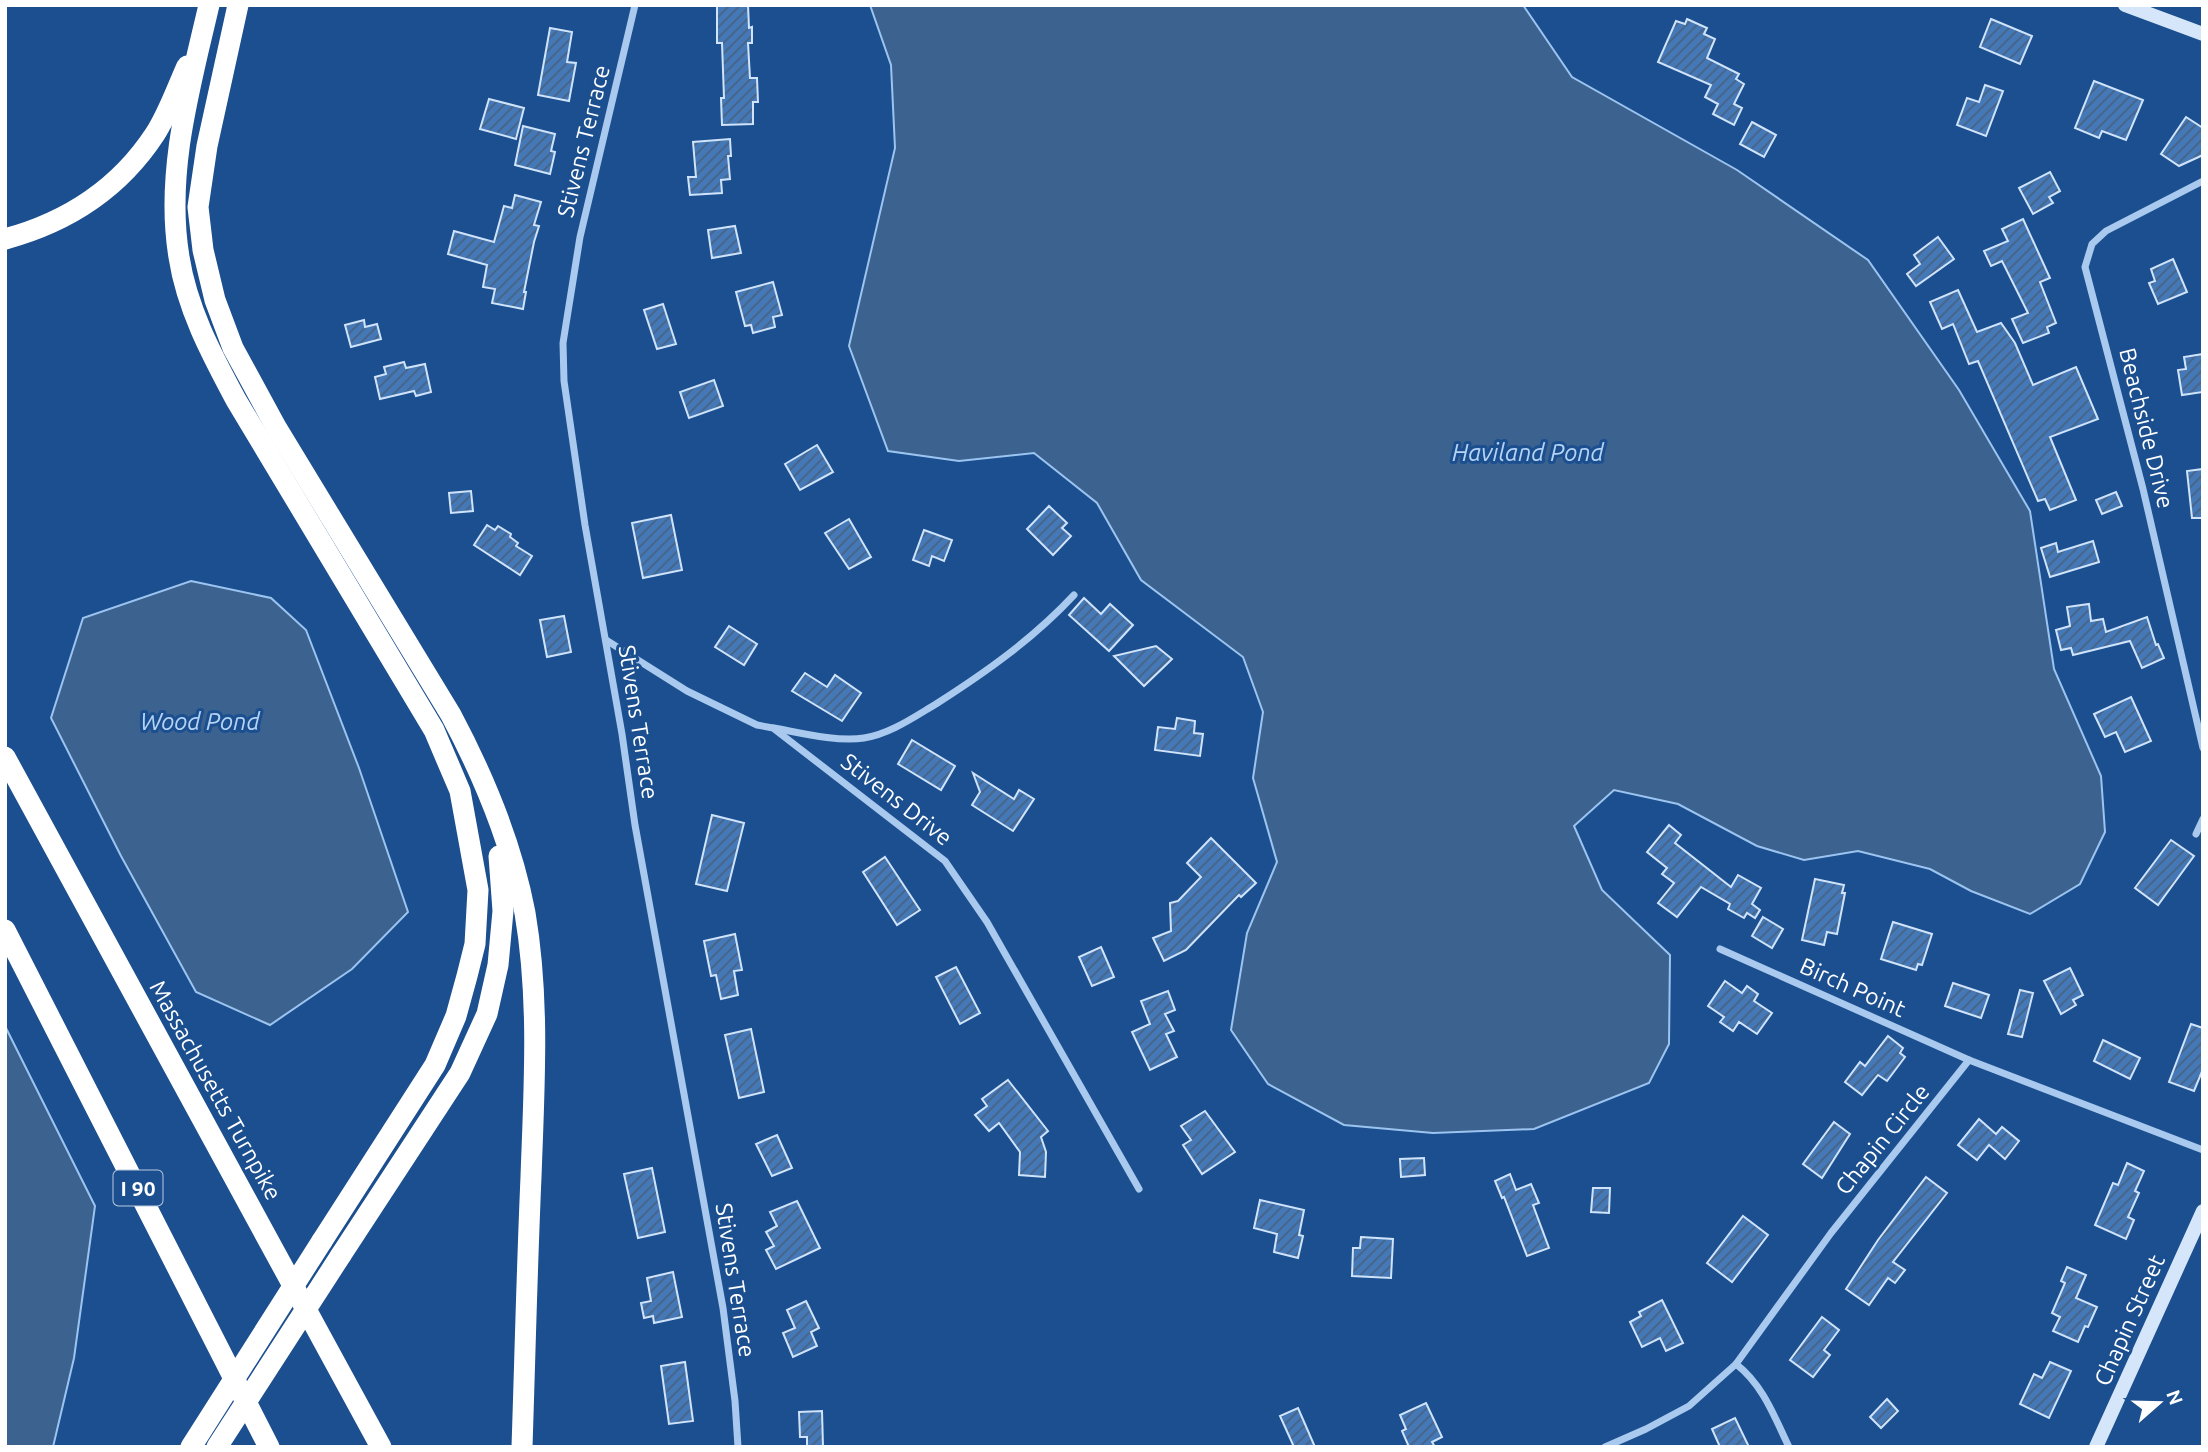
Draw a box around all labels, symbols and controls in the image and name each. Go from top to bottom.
street label: Stivens Terrace [552,62,614,220]
street label: Beachside Drive [2115,345,2179,511]
water label: Haviland Pond [1452,439,1605,466]
street label: Stivens Terrace [614,643,664,801]
water label: Wood Pond [140,708,260,735]
street label: Stivens Drive [837,748,957,850]
street label: Birch Point [1796,953,1910,1021]
street label: Massachusetts Turnpike [145,976,287,1204]
street label: Chapin Circle [1830,1079,1934,1199]
road number: I 90 [114,1170,162,1206]
street label: Stivens Terrace [711,1201,761,1359]
street label: Chapin Street [2089,1251,2169,1389]
north arrow [2124,1368,2194,1438]
text: N [2162,1387,2188,1408]

